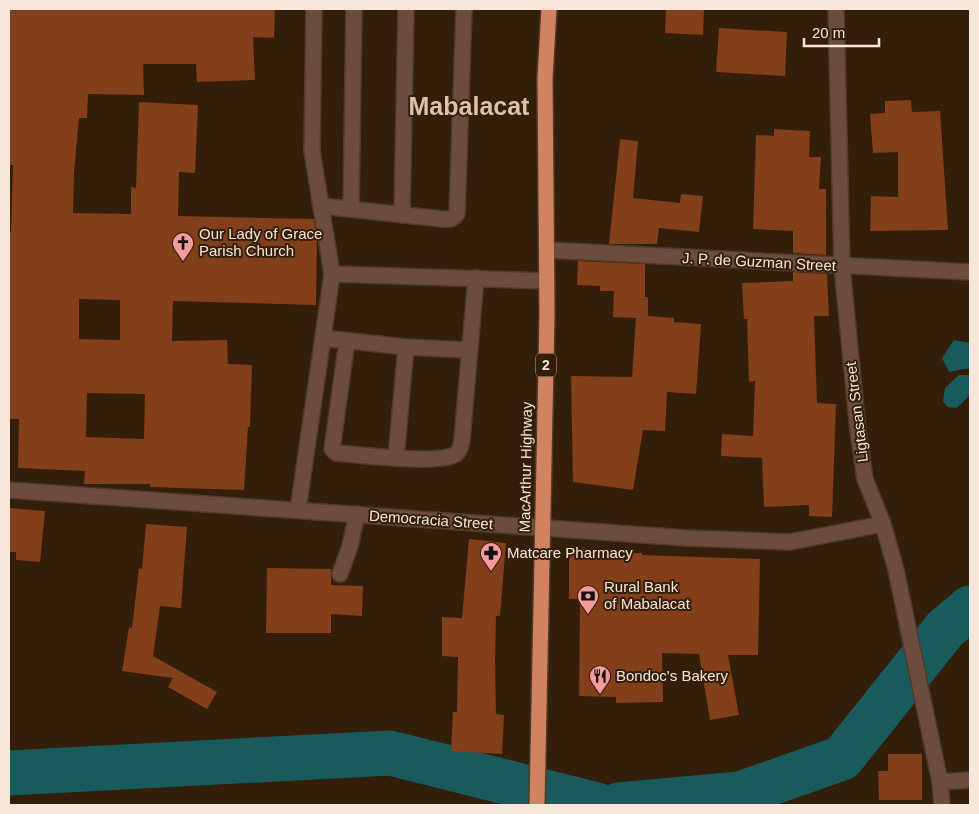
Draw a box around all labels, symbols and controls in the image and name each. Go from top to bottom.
scale bar [804,15,879,47]
text: 20 m [812,24,845,41]
district label: Mabalacat [409,92,530,120]
place label: Our Lady of Grace Parish Church [199,225,322,259]
church icon: Our Lady of Grace Parish Church [171,231,195,262]
street label: J. P. de Guzman Street [682,249,837,274]
road number: 2 [536,354,556,376]
street label: Ligtasan Street [842,360,871,463]
street label: MacArthur Highway [516,401,535,533]
street label: Democracia Street [368,507,494,532]
pharmacy icon: Matcare Pharmacy [479,541,503,572]
place label: Matcare Pharmacy [507,544,633,561]
place label: Rural Bank of Mabalacat [604,578,691,612]
bank icon: Rural Bank of Mabalacat [576,584,600,615]
restaurant icon: Bondoc's Bakery [588,664,612,695]
place label: Bondoc's Bakery [616,667,729,684]

